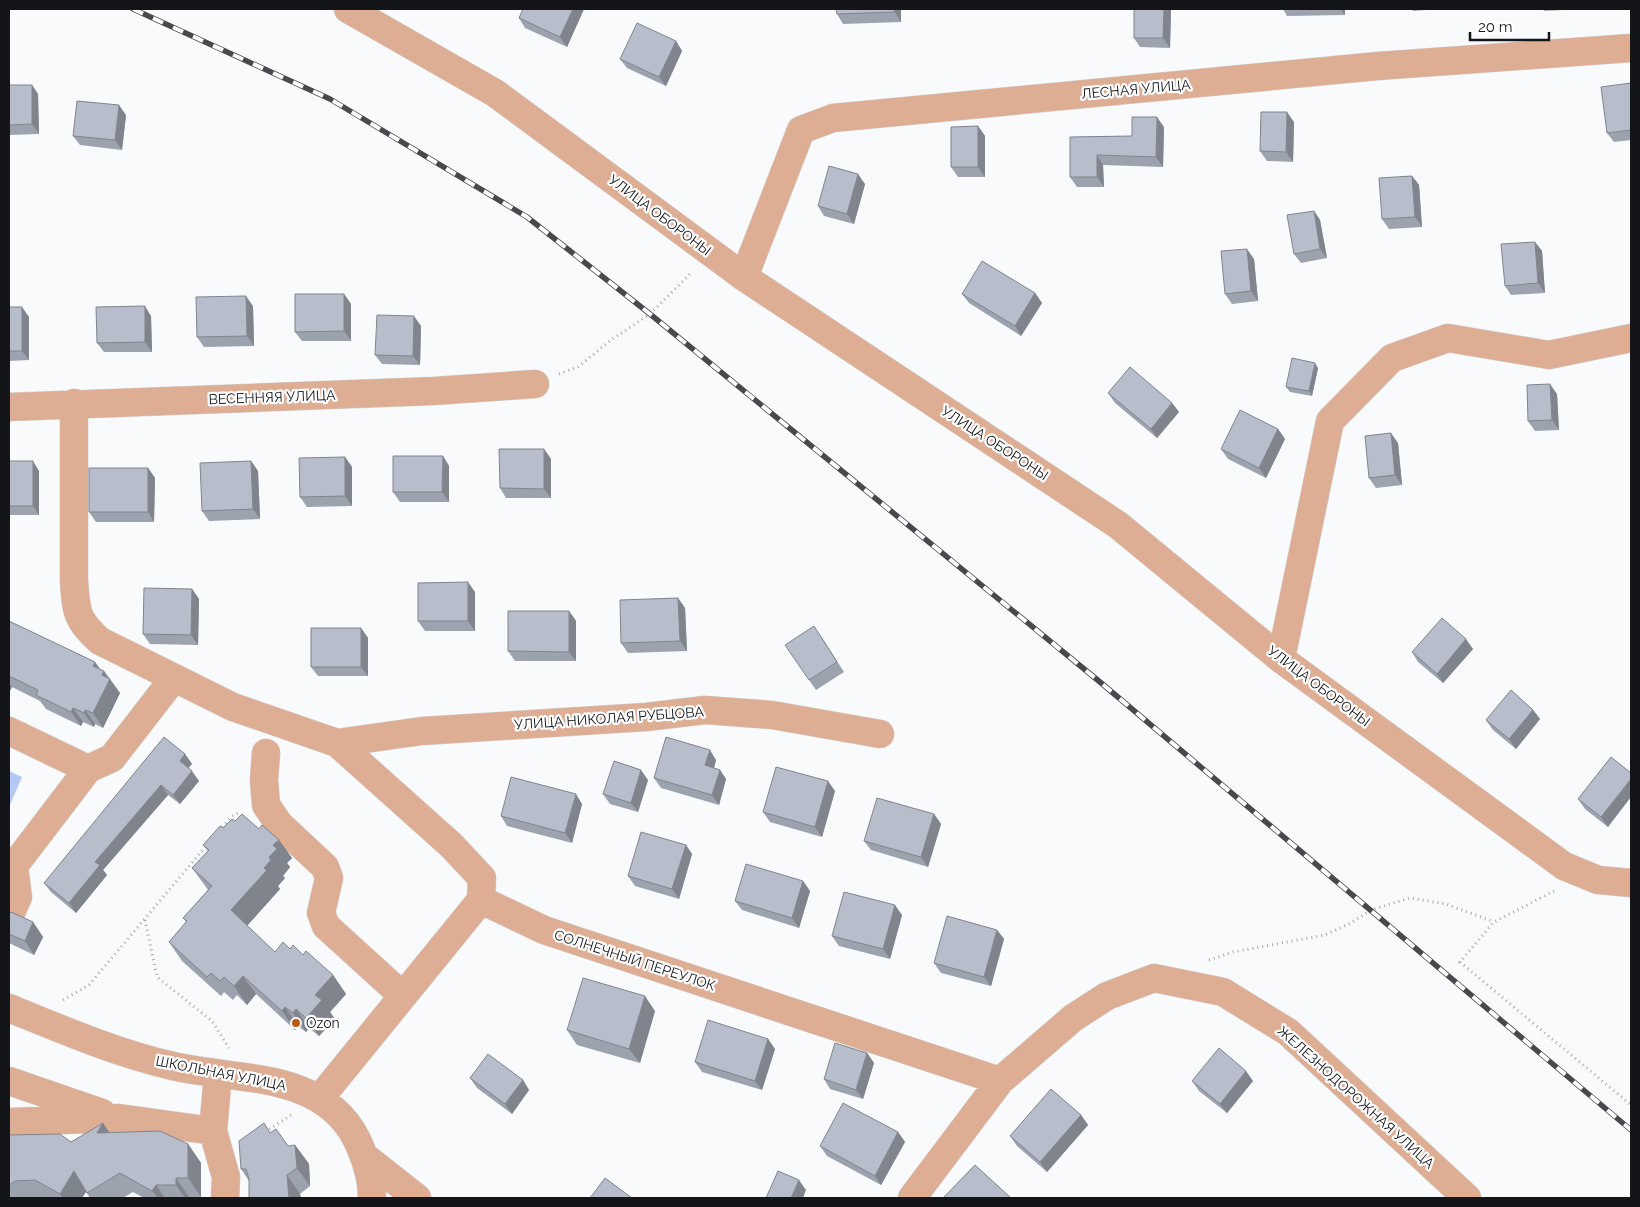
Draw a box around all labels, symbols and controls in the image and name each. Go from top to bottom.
scale bar [1470,10,1549,42]
text: 20 m [1478,18,1513,36]
street label: ЛЕСНАЯ УЛИЦА [1081,76,1192,102]
street label: УЛИЦА ОБОРОНЫ [606,171,714,259]
street label: ВЕСЕННЯЯ УЛИЦА [208,387,336,407]
street label: УЛИЦА ОБОРОНЫ [939,403,1051,483]
street label: УЛИЦА ОБОРОНЫ [1265,642,1373,730]
street label: УЛИЦА НИКОЛАЯ РУБЦОВА [514,703,705,733]
street label: СОЛНЕЧНЫЙ ПЕРЕУЛОК [552,925,718,994]
place label: Ozon [306,1015,340,1031]
marker: Ozon [290,1017,302,1029]
street label: ЖЕЛЕЗНОДОРОЖНАЯ УЛИЦА [1274,1022,1438,1172]
street label: ШКОЛЬНАЯ УЛИЦА [155,1053,288,1094]

